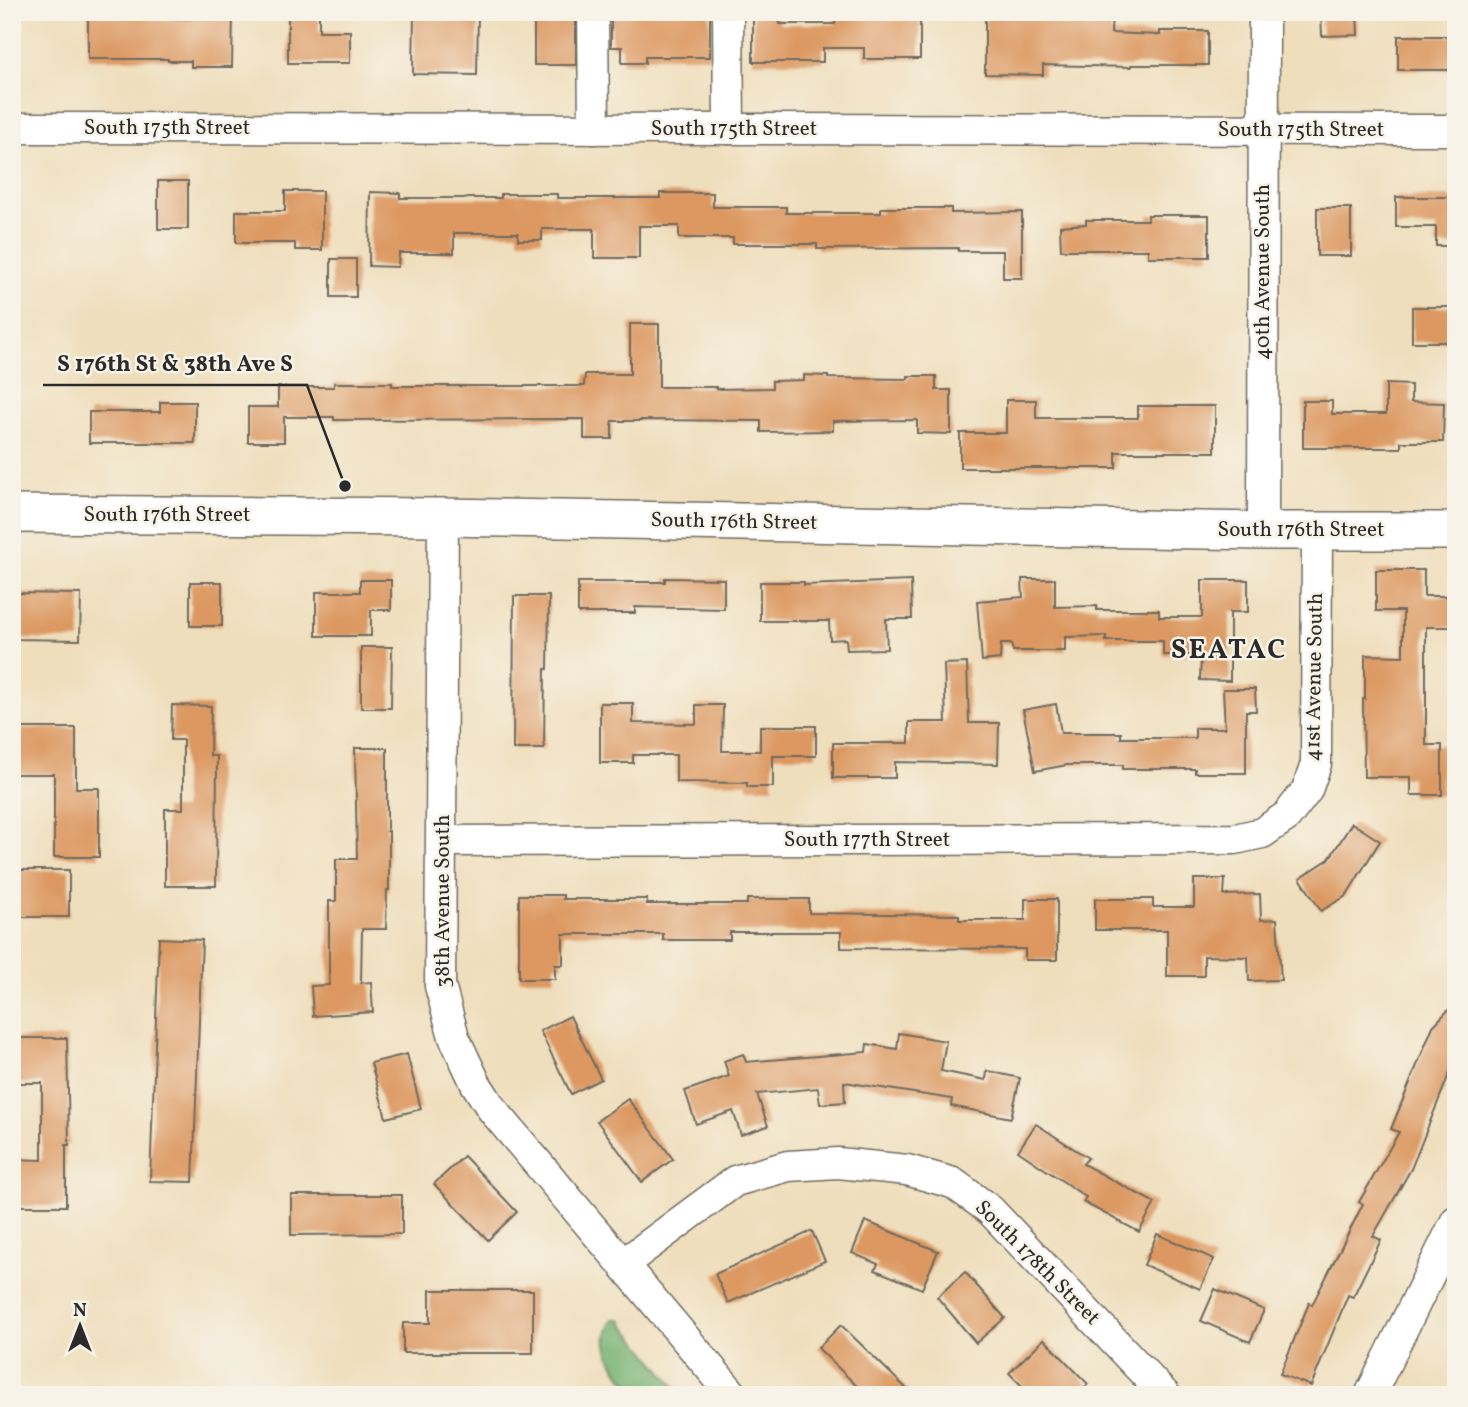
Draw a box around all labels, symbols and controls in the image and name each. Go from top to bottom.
street label: South 175th Street [84,114,250,143]
street label: South 175th Street [651,115,817,144]
street label: South 175th Street [1218,116,1384,145]
street label: 40th Avenue South [1249,184,1278,360]
callout: S 176th St & 38th Ave S [43,341,307,385]
text: S 176th St & 38th Ave S [57,349,293,381]
street label: South 176th Street [84,501,250,530]
street label: South 176th Street [650,506,818,538]
street label: South 176th Street [1218,516,1384,545]
street label: 41st Avenue South [1299,592,1331,762]
district label: SEATAC [1171,631,1287,670]
street label: 38th Avenue South [429,815,458,987]
street label: South 177th Street [784,826,950,855]
street label: South 178th Street [968,1194,1106,1332]
north arrow [46,1292,116,1362]
text: N [73,1298,87,1324]

